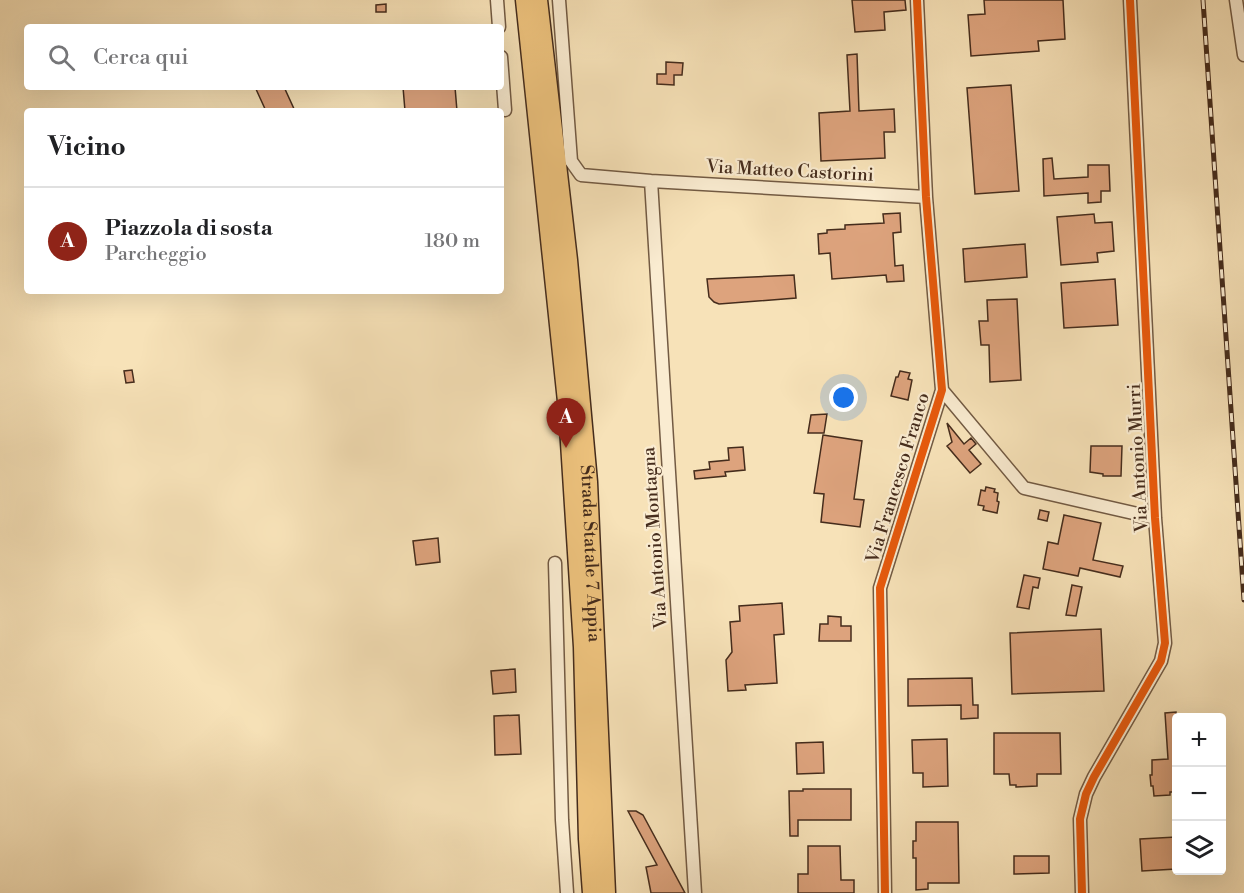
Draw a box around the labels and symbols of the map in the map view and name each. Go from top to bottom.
street label: Via Matteo Castorini [705,155,874,187]
your location [829,383,858,412]
street label: Via Antonio Murri [1123,383,1153,534]
street label: Via Francesco Franco [861,390,935,567]
pin: A [546,398,586,448]
street label: Via Antonio Montagna [637,445,673,631]
street label: Strada Statale 7 Appia [575,464,607,643]

